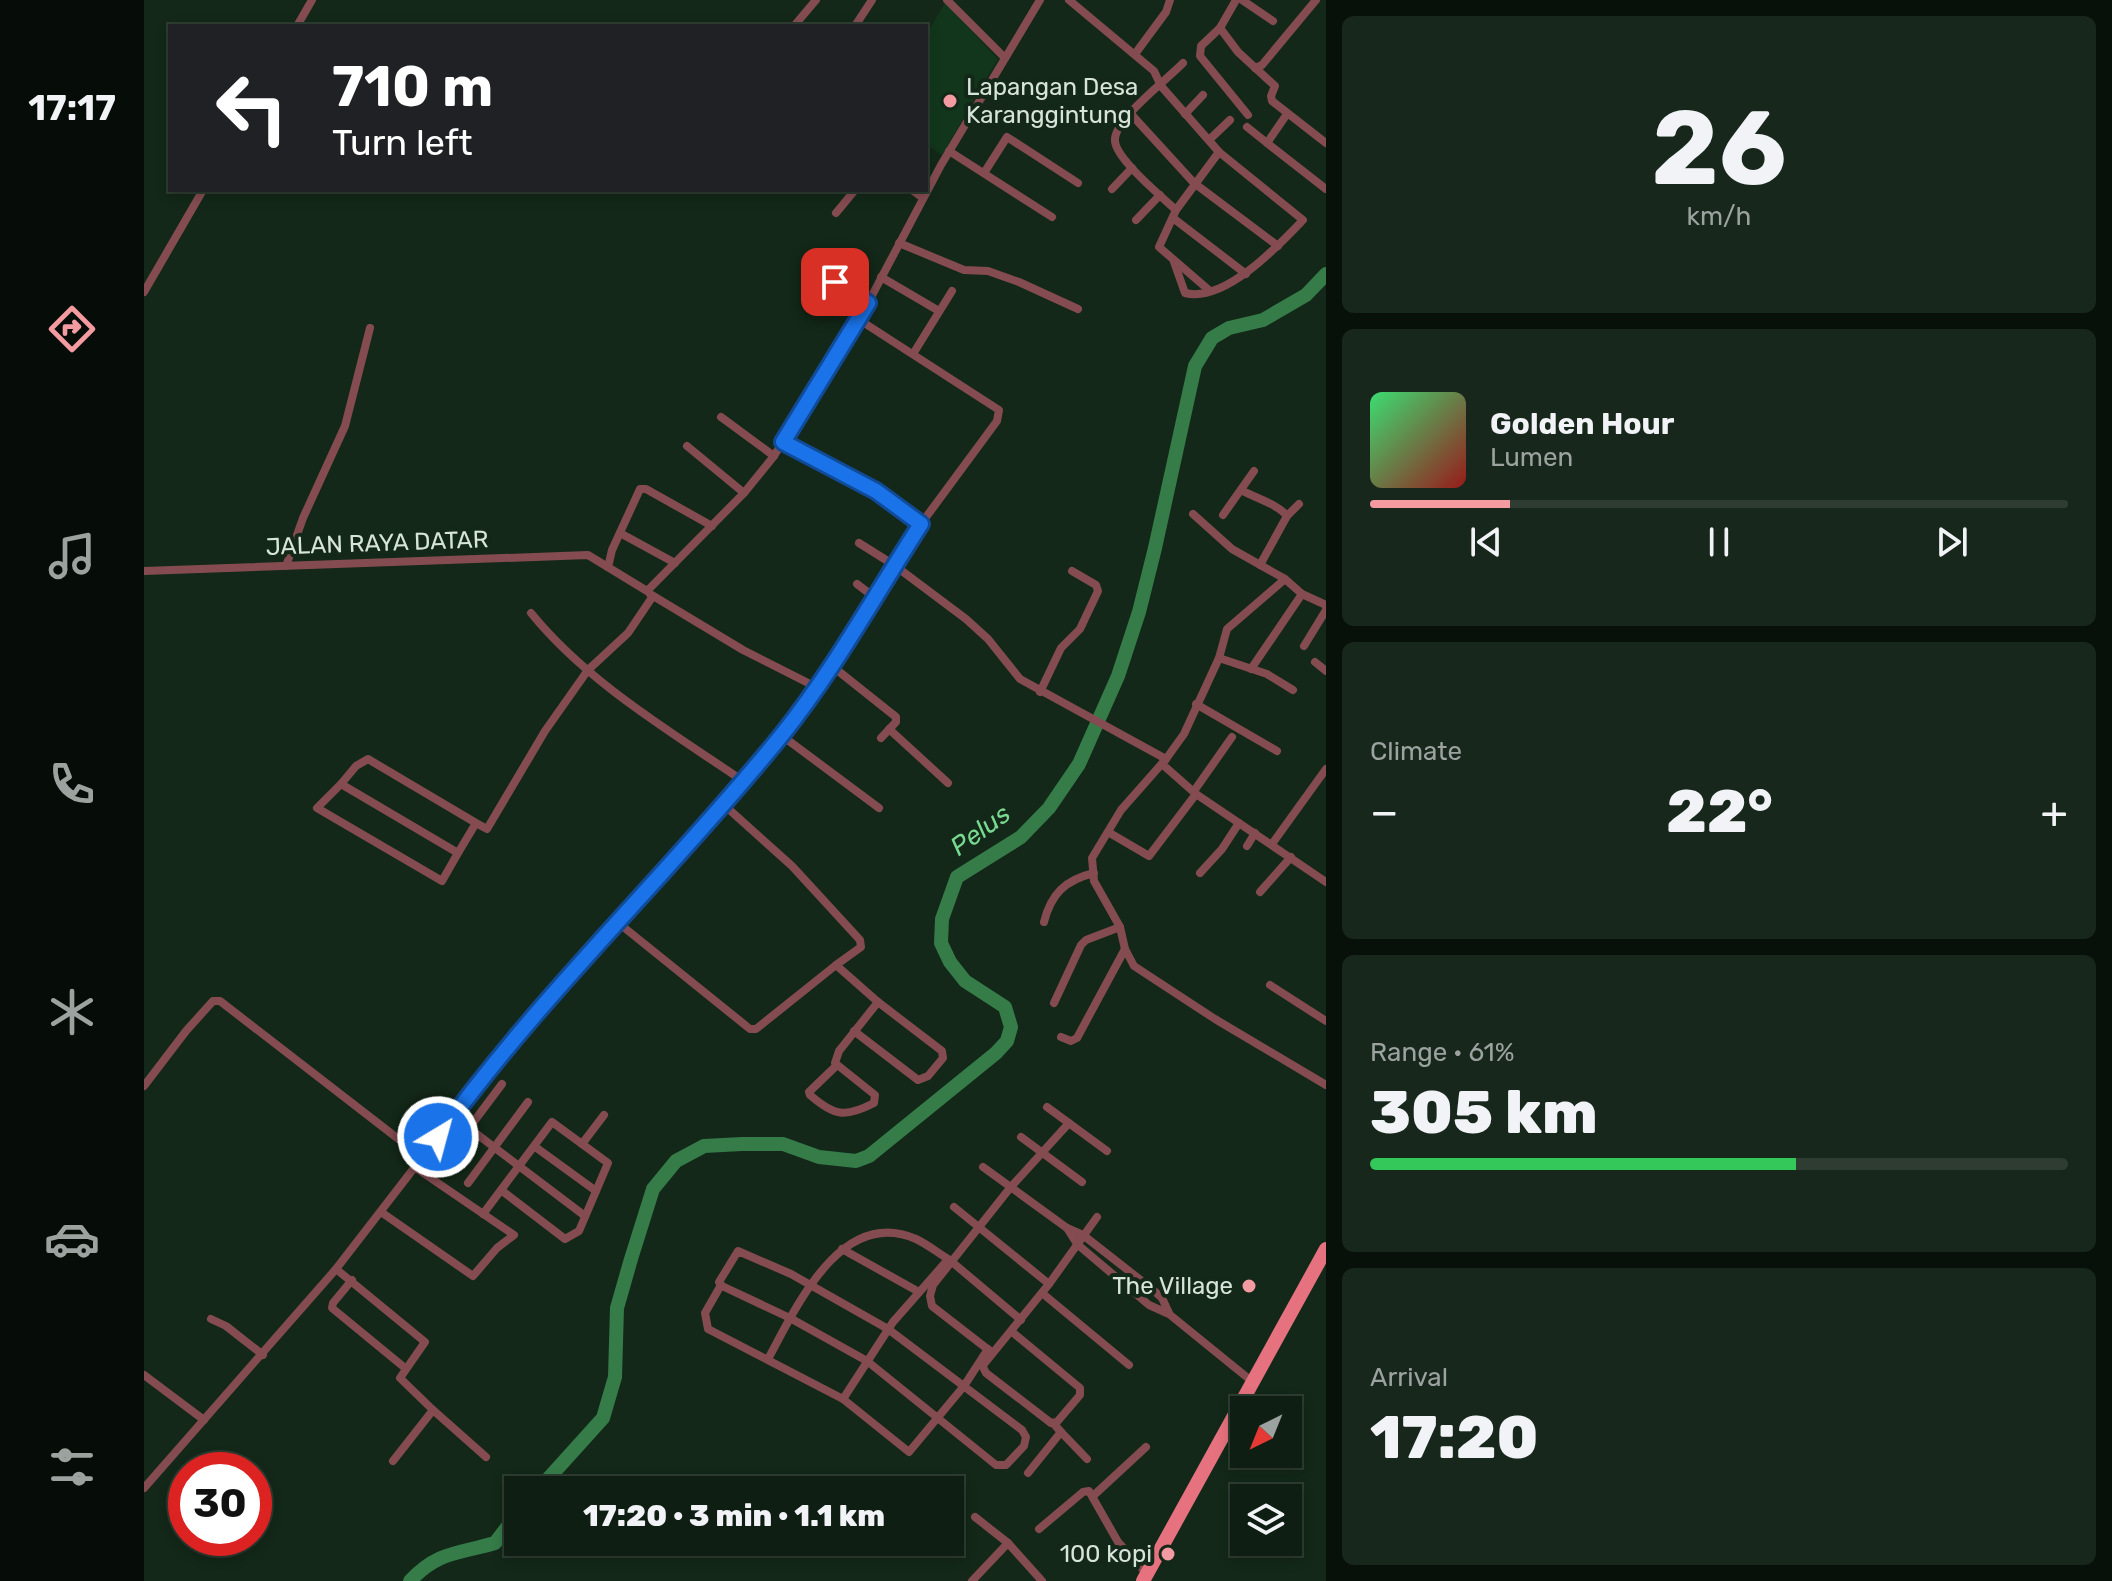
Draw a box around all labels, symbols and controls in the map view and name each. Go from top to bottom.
text: 710 m [332,54,493,120]
icon: left [200,56,304,160]
place label: Lapangan Desa Karanggintung [966,73,1138,129]
text: 17:17 [28,86,116,129]
text: 26 [1651,87,1787,210]
marker: Lapangan Desa Karanggintung [941,92,959,110]
text: Turn left [332,121,473,164]
text: km/h [1687,201,1751,232]
pin [801,248,869,316]
icon: arrive [813,260,857,304]
icon: directions [44,301,100,357]
text: Golden Hour [1490,406,1674,442]
text: Lumen [1490,442,1573,473]
icon: previous [1464,520,1508,564]
icon: pause [1697,520,1741,564]
icon: next [1930,520,1974,564]
street label: JALAN RAYA DATAR [265,525,489,561]
icon: music [44,528,100,584]
text: Climate [1370,736,1462,767]
icon: phone [44,756,100,812]
text: 22° [1666,776,1773,847]
text: − [1370,786,1399,838]
text: + [2041,786,2068,838]
water label: Pelus [944,798,1016,862]
icon: climate [44,984,100,1040]
text: Range · 61% [1370,1037,1515,1068]
text: 305 km [1370,1077,1598,1148]
position arrow [396,1095,480,1179]
icon: car [44,1211,100,1267]
place label: The Village [1112,1272,1233,1300]
marker: The Village [1240,1277,1258,1295]
text: Arrival [1370,1362,1448,1393]
north arrow [1230,1396,1302,1468]
map controls [1230,1396,1302,1556]
text: 17:20 [1370,1402,1539,1473]
icon: filters [44,1439,100,1495]
speed limit sign: 30 [168,1452,272,1556]
button: layers [1230,1484,1302,1556]
text: 17:20 · 3 min · 1.1 km [583,1498,885,1534]
place label: 100 kopi [1060,1540,1152,1568]
marker: 100 kopi [1159,1545,1177,1563]

